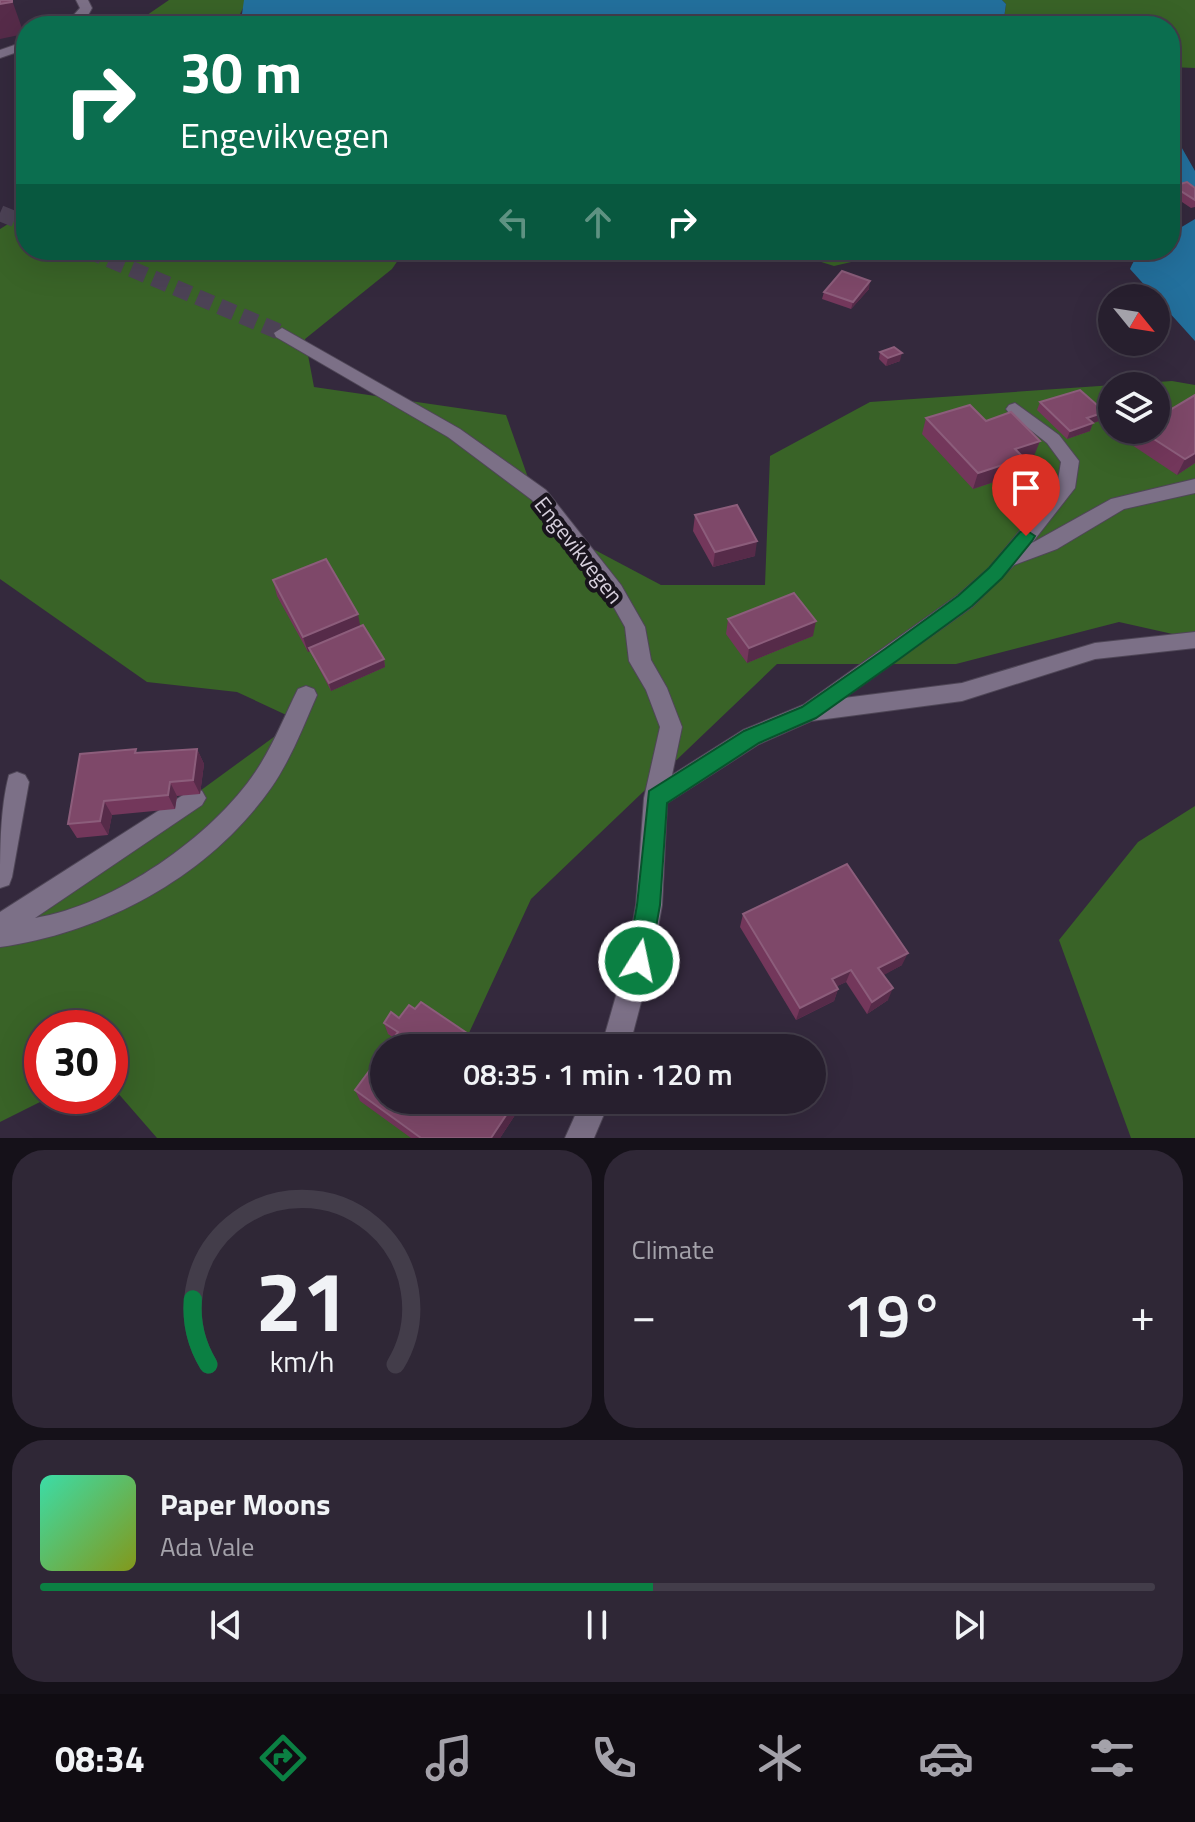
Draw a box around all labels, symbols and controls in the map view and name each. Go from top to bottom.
text: 30 m [180,30,302,115]
icon: right [48,48,152,152]
text: Engevikvegen [180,107,389,162]
icon: left [492,200,536,244]
icon: ahead [576,200,620,244]
icon: right [660,200,704,244]
north arrow [1098,284,1170,356]
map controls [1098,284,1170,444]
button: layers [1098,372,1170,444]
pin [992,454,1060,536]
icon: arrive [1004,466,1048,510]
street label: Engevikvegen [526,489,632,611]
position arrow [597,919,681,1003]
speed limit sign: 30 [24,1010,128,1114]
text: 08:35 · 1 min · 120 m [463,1051,733,1097]
text: Climate [632,1230,714,1269]
text: 21 [255,1237,348,1363]
text: 19° [843,1269,944,1360]
text: − [632,1281,656,1348]
text: + [1130,1281,1155,1348]
text: km/h [269,1340,334,1383]
text: Paper Moons [160,1481,330,1527]
text: Ada Vale [160,1527,254,1566]
icon: previous [204,1603,248,1647]
icon: pause [575,1603,619,1647]
icon: next [947,1603,991,1647]
icon: directions [255,1730,311,1786]
icon: music [421,1730,477,1786]
icon: phone [586,1730,642,1786]
icon: climate [752,1730,808,1786]
icon: car [918,1730,974,1786]
icon: filters [1084,1730,1140,1786]
text: 08:34 [55,1731,145,1786]

